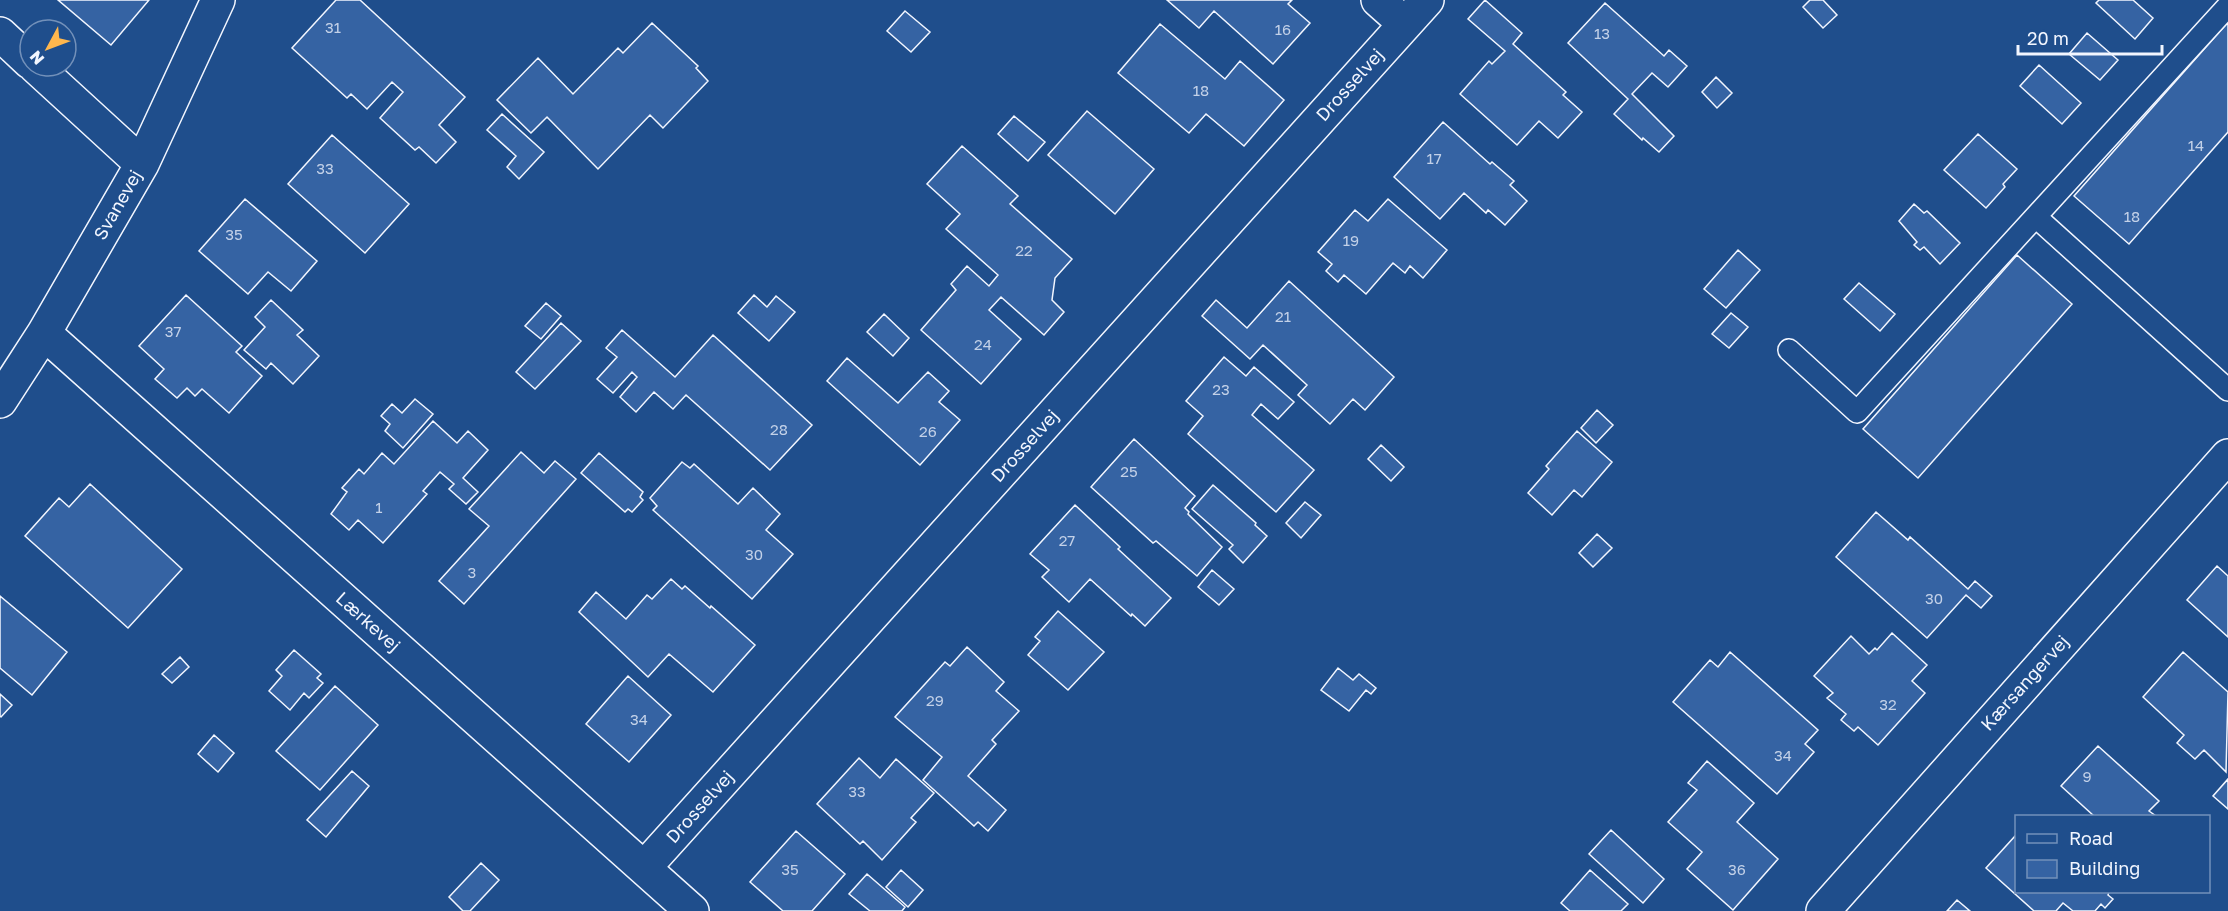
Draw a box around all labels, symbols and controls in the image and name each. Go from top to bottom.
north arrow [18,18,78,78]
house number: 31 [325,18,341,36]
scale bar [2018,18,2162,56]
house number: 16 [1275,20,1291,38]
house number: 13 [1594,24,1610,42]
text: 20 m [2027,27,2069,49]
street label: Drosselvej [1311,43,1388,125]
text: N [25,47,48,69]
house number: 18 [1193,81,1209,99]
house number: 14 [2188,136,2204,154]
house number: 17 [1426,149,1442,167]
house number: 33 [316,159,334,177]
street label: Svanevej [88,166,146,243]
house number: 18 [2124,207,2140,225]
house number: 35 [225,225,243,243]
house number: 19 [1343,231,1359,249]
house number: 22 [1015,241,1033,259]
house number: 21 [1275,307,1291,325]
house number: 37 [165,322,181,340]
house number: 24 [974,335,992,353]
house number: 23 [1212,380,1230,398]
street label: Drosselvej [986,404,1063,486]
house number: 28 [770,420,788,438]
house number: 26 [919,422,937,440]
house number: 25 [1120,462,1138,480]
house number: 1 [375,498,383,516]
house number: 27 [1059,531,1075,549]
house number: 30 [745,545,763,563]
house number: 3 [468,563,476,581]
street label: Lærkevej [332,587,405,656]
house number: 30 [1925,589,1943,607]
street label: Kærsangervej [1976,630,2073,735]
house number: 29 [926,691,944,709]
house number: 32 [1879,695,1897,713]
house number: 34 [630,710,648,728]
house number: 34 [1774,746,1792,764]
street label: Drosselvej [661,765,738,847]
house number: 9 [2082,767,2092,785]
house number: 33 [848,782,866,800]
legend [2015,815,2210,893]
text: Road [2069,827,2113,849]
text: Building [2069,857,2140,879]
house number: 35 [781,860,799,878]
house number: 36 [1728,860,1746,878]

